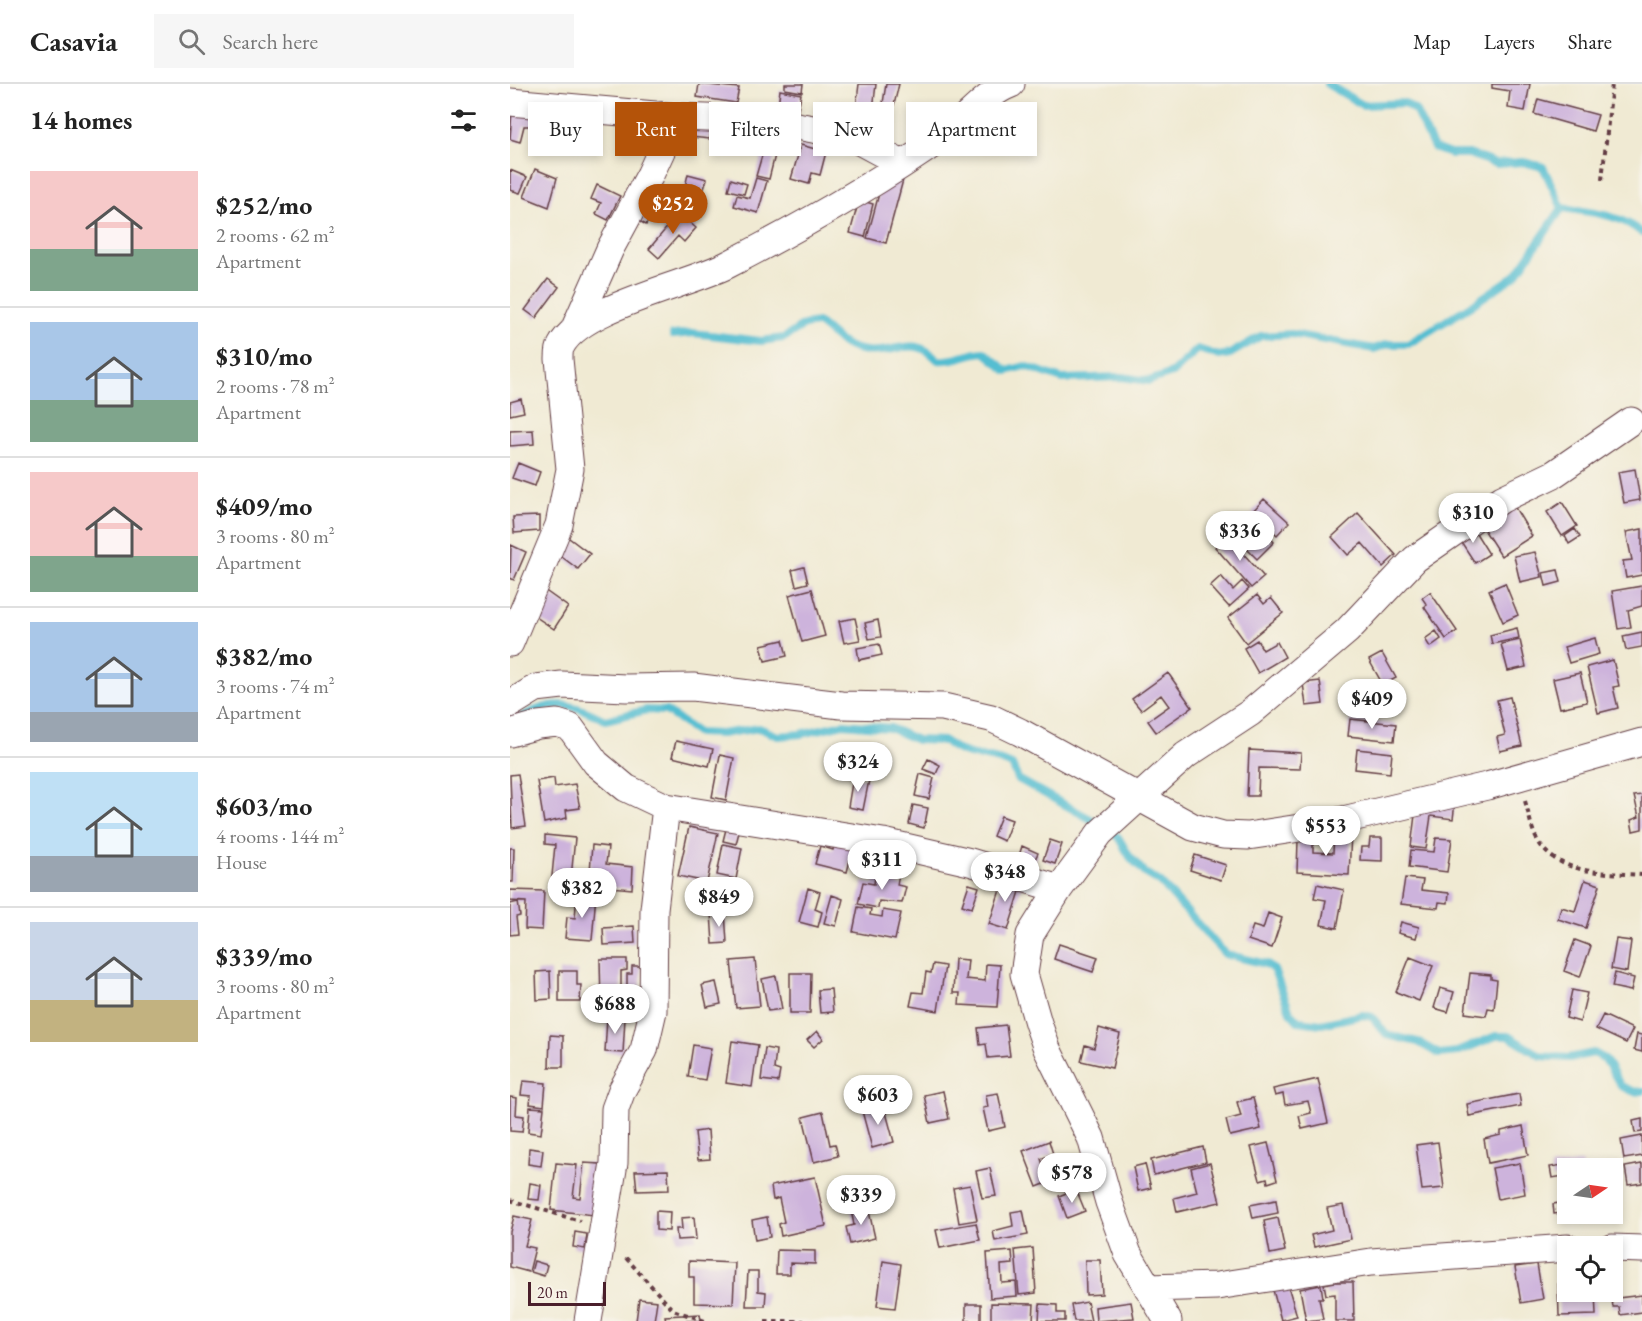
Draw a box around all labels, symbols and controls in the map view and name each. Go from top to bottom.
search box [154,14,574,68]
text: Casavia [30,23,118,59]
icon: search [175,25,208,58]
text: Search here [223,27,318,56]
text: Map [1413,28,1451,55]
text: Layers [1484,28,1535,55]
text: Share [1568,28,1612,55]
chip: Buy [528,102,603,156]
chip: Rent [615,102,697,156]
chip: Filters [709,102,801,156]
chip: New [813,102,894,156]
chip: Apartment [906,102,1037,156]
text: 14 homes [30,103,132,137]
icon: filters [447,104,480,137]
pin: $252 [637,184,709,235]
text: $252/mo [216,188,312,222]
text: $252 [653,190,693,216]
icon: home [78,195,150,267]
text: 2 rooms · 62 m² [216,222,335,248]
text: Apartment [216,248,301,274]
text: $310/mo [216,339,312,373]
icon: home [78,346,150,418]
text: 2 rooms · 78 m² [216,373,335,399]
text: Apartment [216,399,301,425]
text: $409/mo [216,489,312,523]
pin: $310 [1437,493,1509,544]
icon: home [78,496,150,568]
text: $310 [1453,499,1493,525]
pin: $336 [1204,511,1276,562]
text: $336 [1220,517,1260,543]
text: 3 rooms · 80 m² [216,523,335,549]
text: Apartment [216,549,301,575]
text: $382/mo [216,639,312,673]
icon: home [78,646,150,718]
text: 3 rooms · 74 m² [216,673,335,699]
pin: $409 [1336,679,1408,730]
text: $409 [1352,685,1392,711]
text: Apartment [216,699,301,725]
pin: $324 [822,742,894,793]
text: $324 [838,748,878,774]
text: $603/mo [216,789,312,823]
icon: home [78,796,150,868]
pin: $553 [1290,806,1362,857]
text: $553 [1306,812,1346,838]
text: 4 rooms · 144 m² [216,823,344,849]
pin: $311 [846,840,918,891]
text: $311 [862,846,902,872]
text: House [216,849,267,875]
pin: $348 [969,852,1041,903]
text: $348 [985,858,1025,884]
pin: $382 [546,868,618,919]
text: $382 [562,874,602,900]
pin: $849 [683,877,755,928]
text: $849 [699,883,739,909]
text: $339/mo [216,939,312,973]
icon: home [78,946,150,1018]
text: 3 rooms · 80 m² [216,973,335,999]
pin: $688 [579,984,651,1035]
text: $688 [595,990,635,1016]
text: Apartment [216,999,301,1025]
pin: $603 [842,1075,914,1126]
text: $603 [858,1081,898,1107]
pin: $578 [1036,1153,1108,1204]
north arrow [1557,1158,1623,1224]
map controls [1557,1158,1623,1302]
text: $578 [1052,1159,1092,1185]
pin: $339 [825,1175,897,1226]
text: $339 [841,1181,881,1207]
button: locate [1557,1236,1623,1302]
scale bar [528,1279,606,1306]
text: 20 m [537,1282,568,1303]

